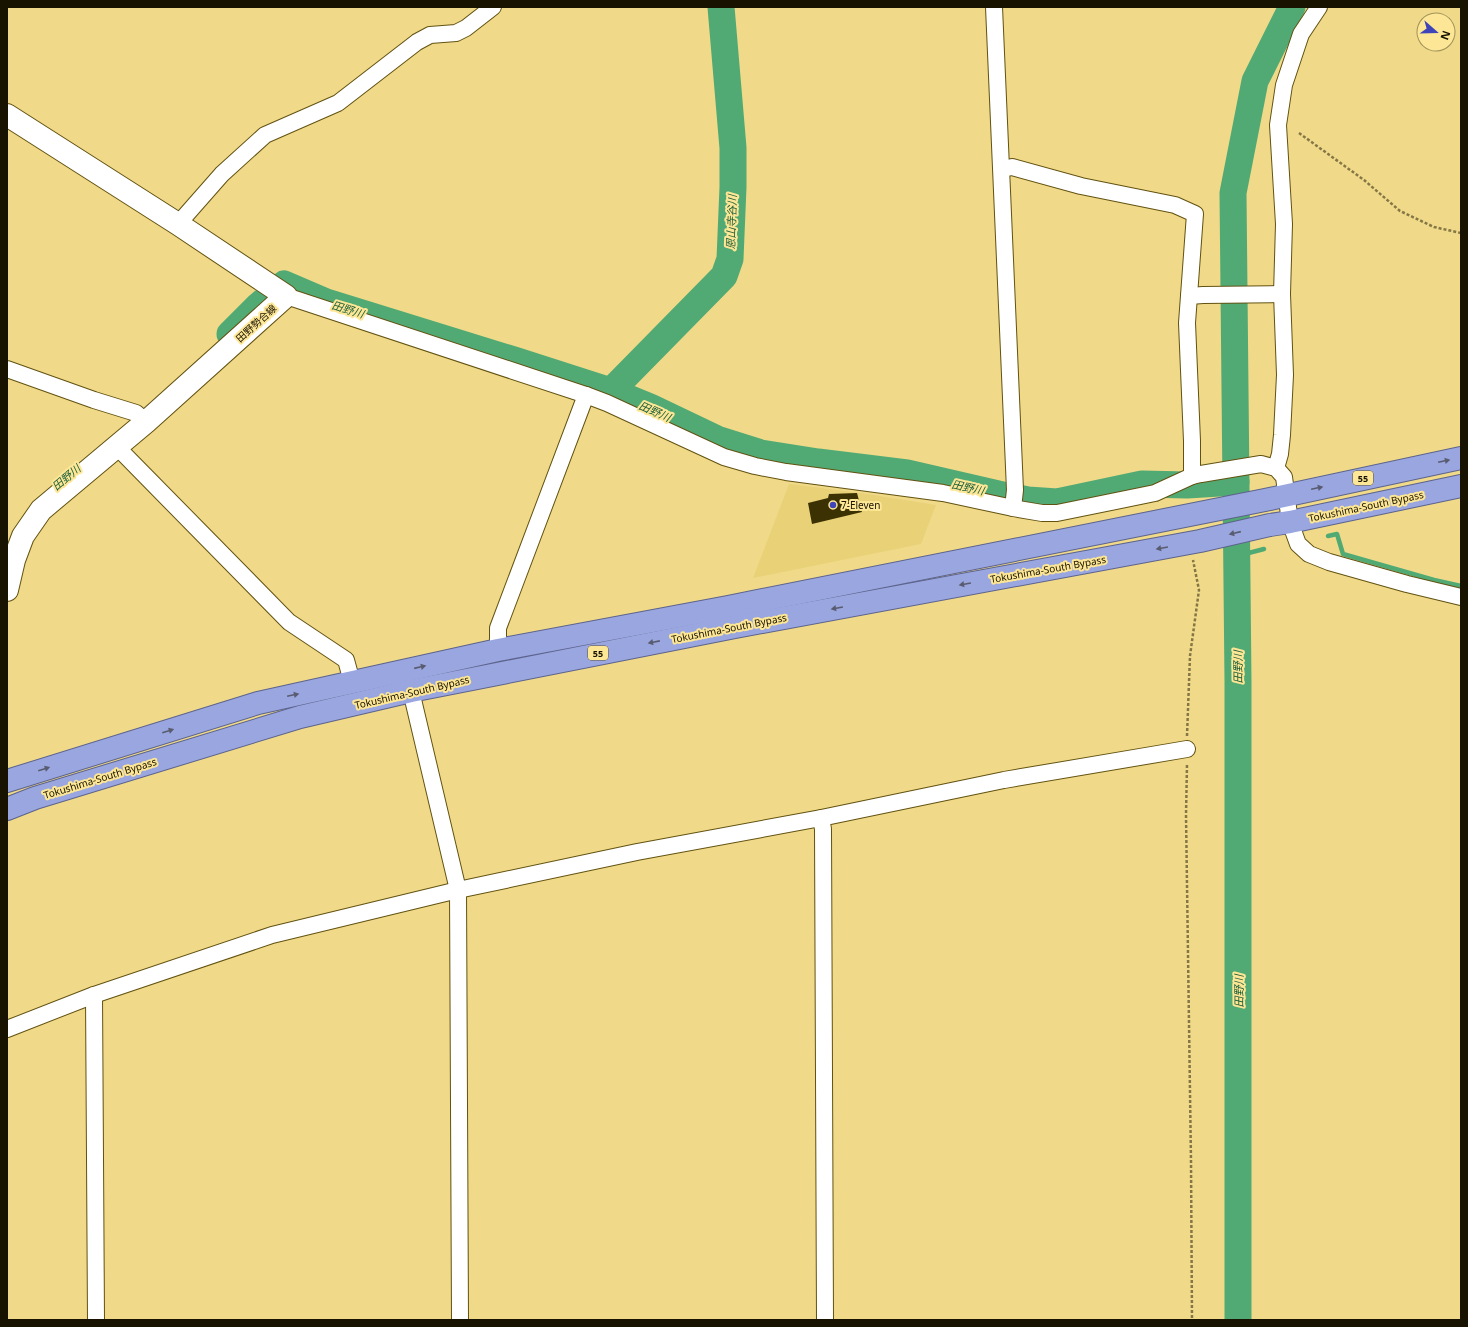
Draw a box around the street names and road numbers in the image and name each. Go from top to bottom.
street label: 田野勢合線 [233,301,279,345]
road number: 55 [1353,471,1373,485]
street label: Tokushima-South Bypass [1307,487,1425,525]
street label: Tokushima-South Bypass [989,552,1107,586]
street label: Tokushima-South Bypass [670,610,788,646]
road number: 55 [588,646,608,660]
street label: Tokushima-South Bypass [353,672,471,712]
street label: Tokushima-South Bypass [42,754,158,802]

